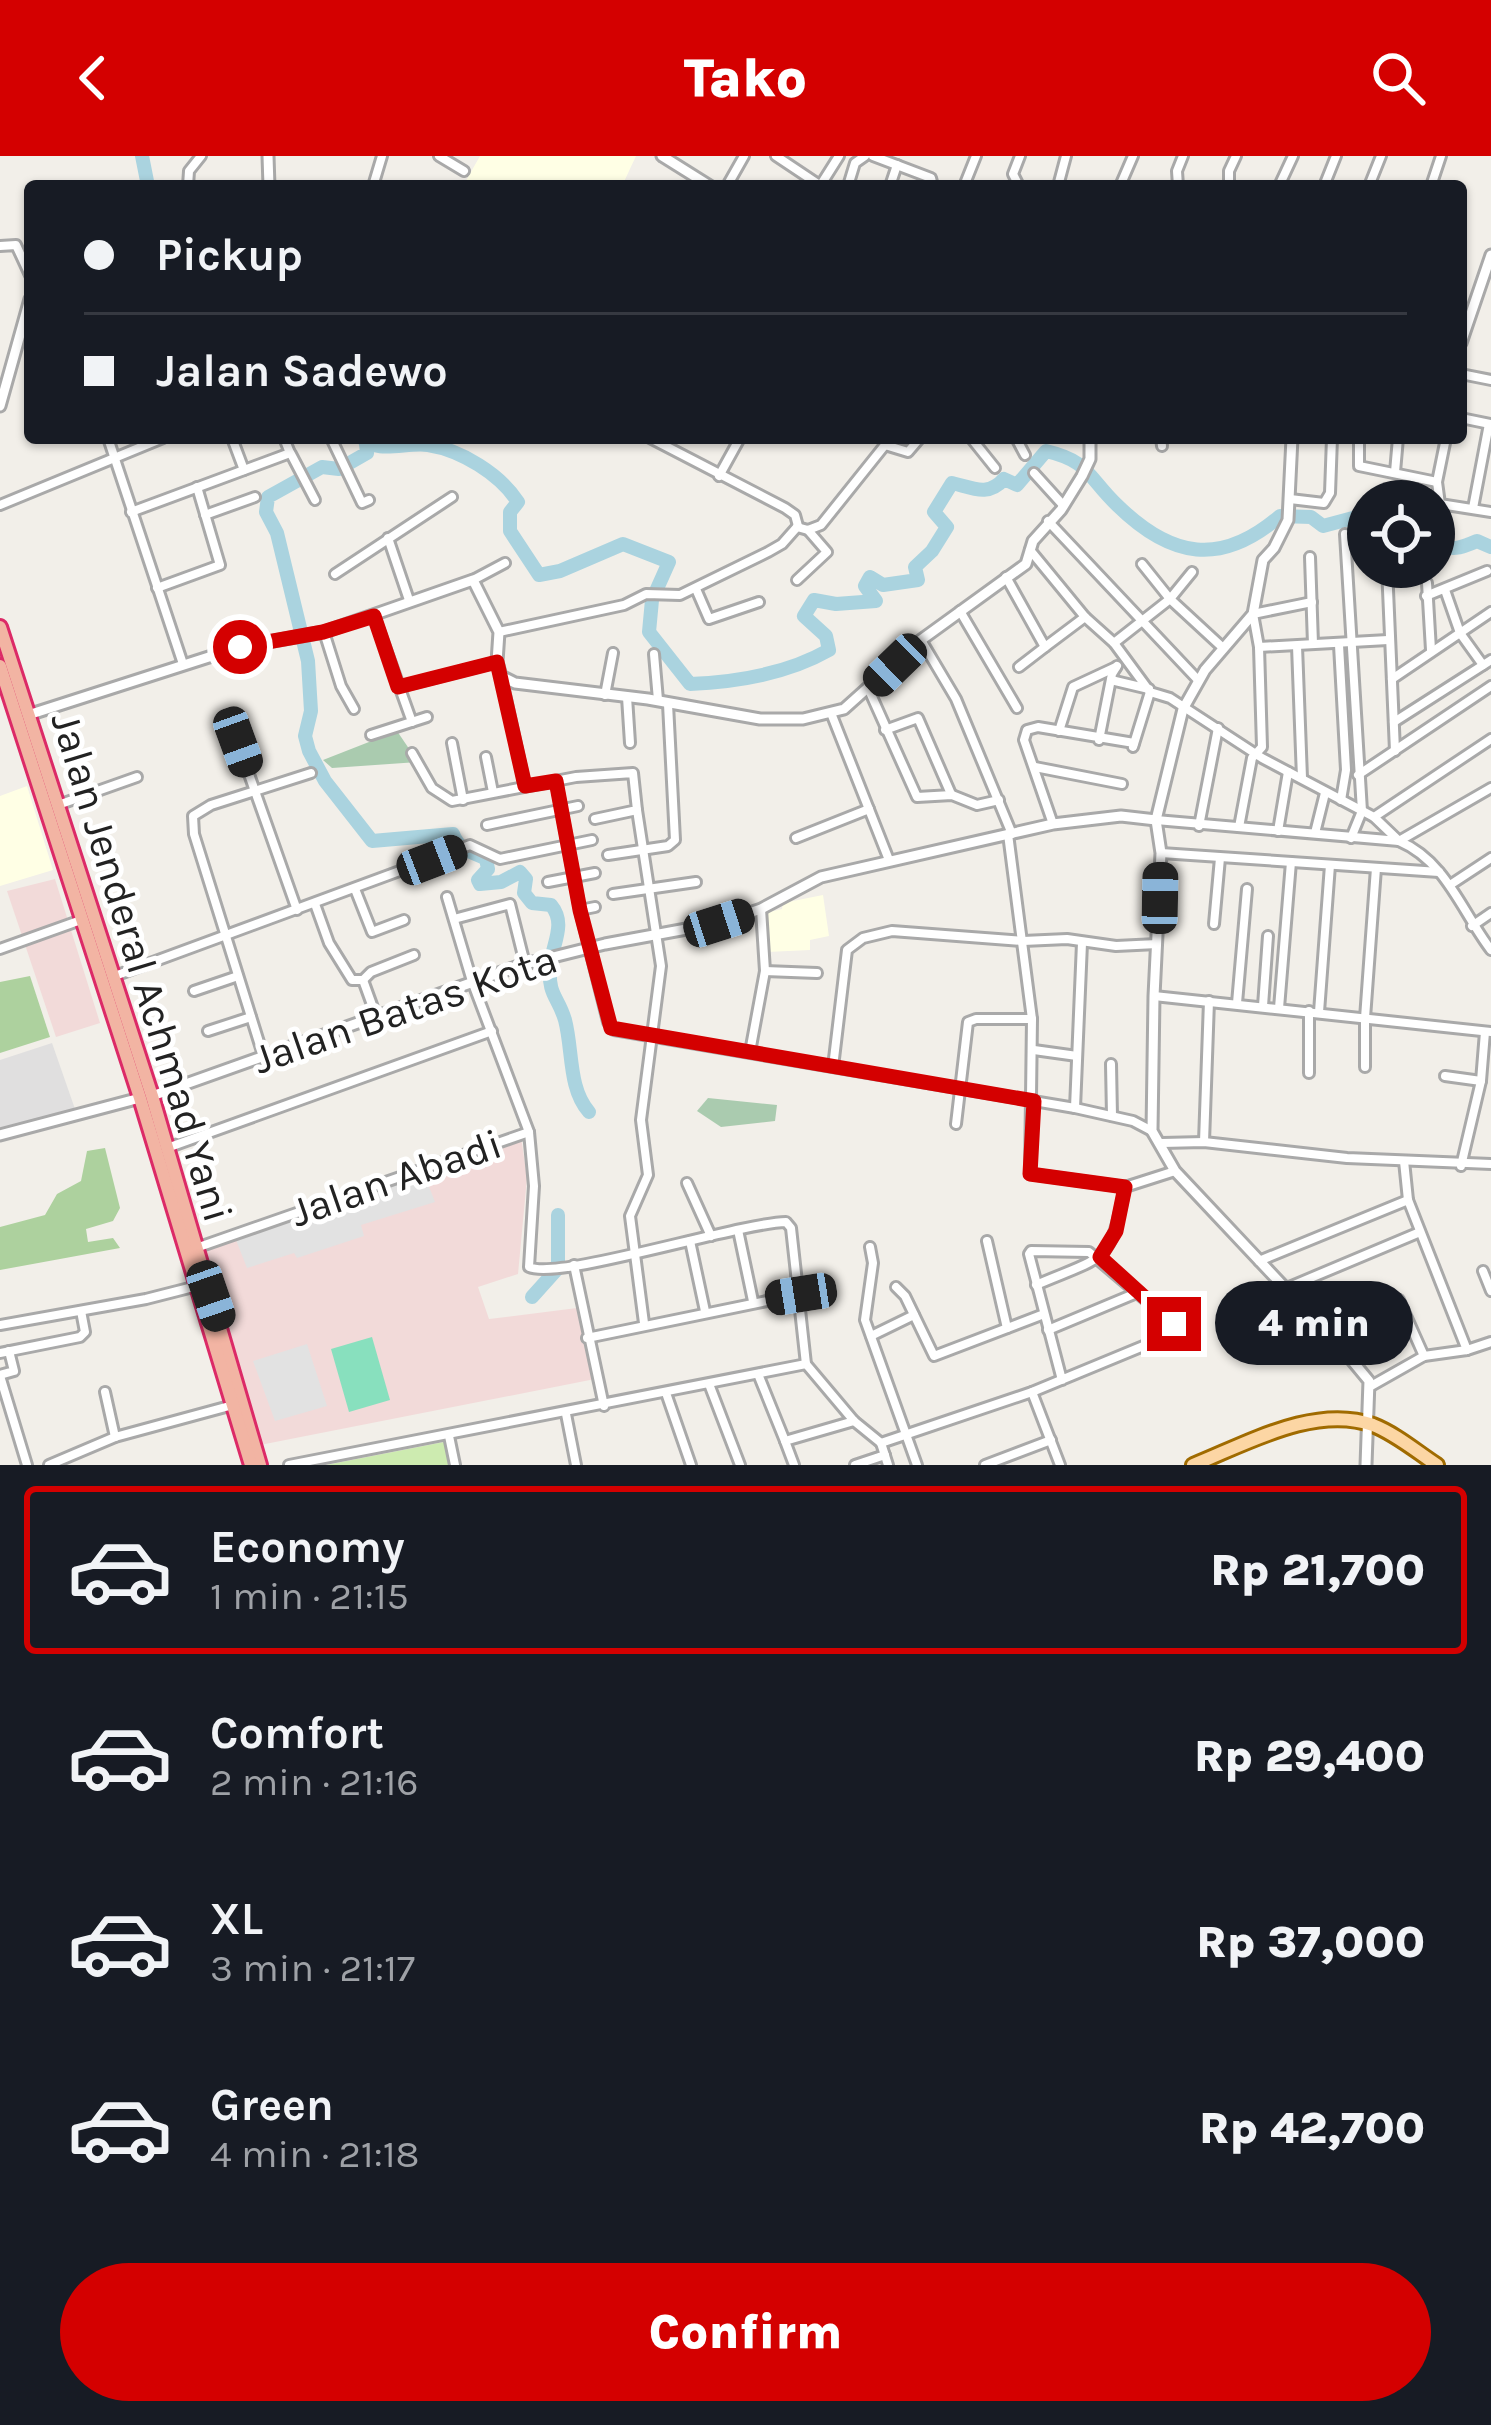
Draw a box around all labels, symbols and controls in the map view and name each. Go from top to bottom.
icon: back [60,45,126,111]
icon: search [1365,45,1431,111]
text: Tako [684,46,807,110]
text: Pickup [156,229,303,281]
text: Jalan Sadewo [156,345,448,397]
map controls [1347,480,1455,588]
button: locate [1347,480,1455,588]
route start [213,620,267,674]
car [857,627,933,703]
car [209,702,267,782]
street label: Jalan Jenderal Achmad Yani [41,706,243,1228]
car [392,830,472,890]
car [1141,862,1179,934]
car [679,895,759,951]
street label: Jalan Batas Kota [247,934,563,1084]
street label: Jalan Abadi [284,1119,508,1237]
car [182,1256,240,1336]
car [763,1271,839,1317]
callout: 4 min [1216,1282,1414,1366]
route end [1147,1297,1201,1351]
text: 4 min [1258,1300,1370,1346]
icon: car [66,1516,174,1624]
text: Economy [210,1521,405,1573]
text: Rp 21,700 [1210,1544,1425,1596]
text: 1 min · 21:15 [210,1573,409,1619]
icon: car [66,1702,174,1810]
text: Comfort [210,1707,384,1759]
text: Rp 29,400 [1194,1730,1425,1782]
text: 2 min · 21:16 [210,1759,419,1805]
icon: car [66,1888,174,1996]
text: XL [210,1893,263,1945]
text: Rp 37,000 [1196,1916,1425,1968]
text: 3 min · 21:17 [210,1945,415,1991]
icon: car [66,2074,174,2182]
text: Green [210,2079,334,2131]
text: Rp 42,700 [1199,2102,1425,2154]
text: 4 min · 21:18 [210,2131,420,2177]
button: Confirm [60,2263,1431,2401]

